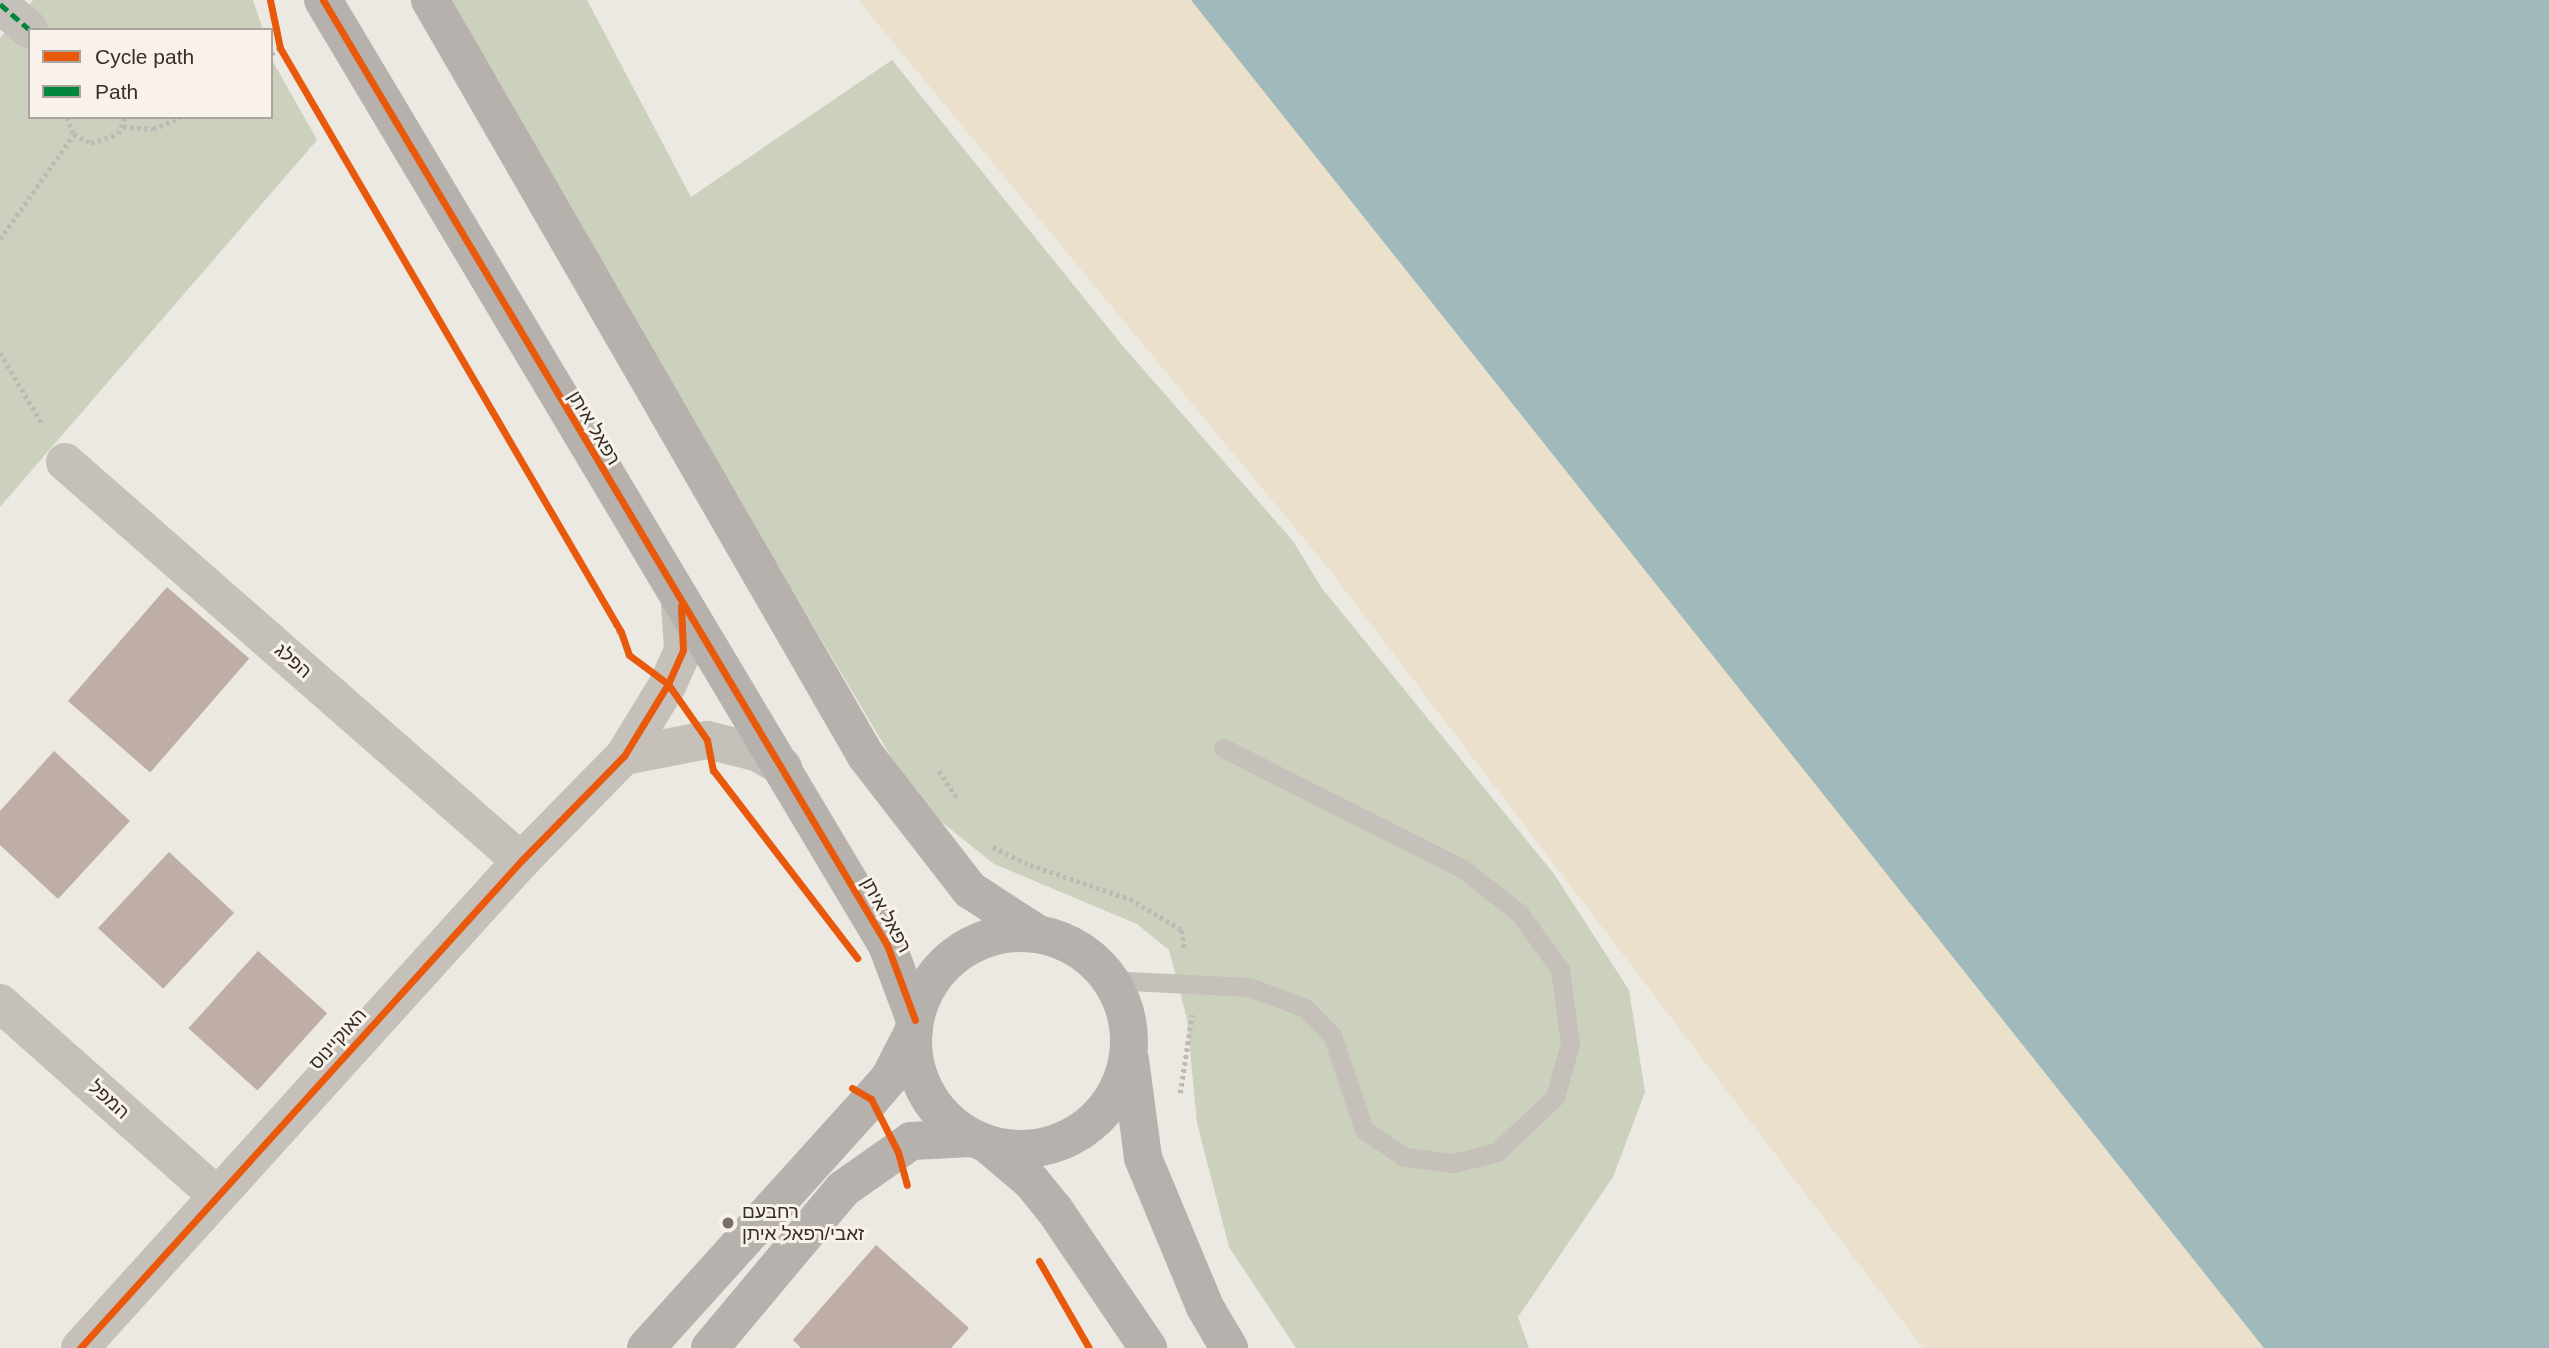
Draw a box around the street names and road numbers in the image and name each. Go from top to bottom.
street label: רפאל איתן [563,387,625,469]
street label: הפלג [270,639,316,683]
street label: רפאל איתן [856,873,916,957]
street label: האוקיינוס [305,1004,371,1074]
street label: המפל [84,1076,134,1124]

